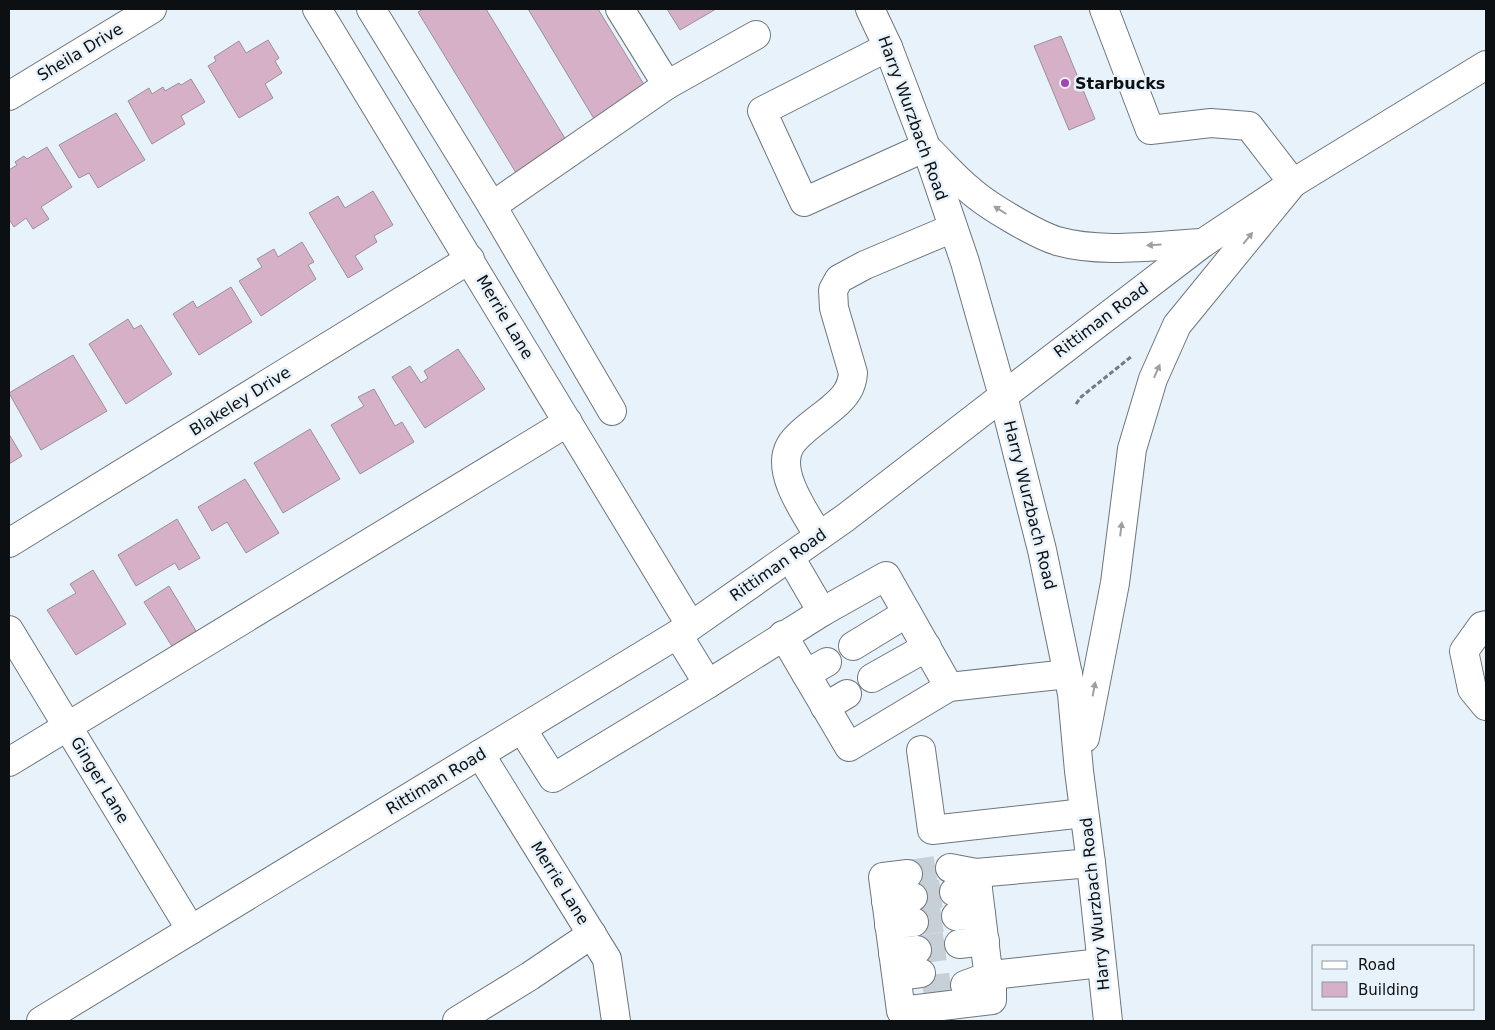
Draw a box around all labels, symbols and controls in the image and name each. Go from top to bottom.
street label: Sheila Drive [34,19,126,85]
street label: Harry Wurzbach Road [874,33,952,203]
place label: Starbucks [1075,74,1165,93]
marker: Starbucks [1059,77,1071,89]
one-way arrow [993,205,1006,214]
one-way arrow [1243,232,1254,245]
one-way arrow [1146,242,1162,250]
street label: Merrie Lane [472,272,538,362]
street label: Rittiman Road [1050,278,1152,362]
street label: Blakeley Drive [186,362,294,440]
one-way arrow [1153,364,1161,378]
street label: Harry Wurzbach Road [1000,418,1060,592]
one-way arrow [1117,520,1125,536]
street label: Rittiman Road [726,525,830,605]
one-way arrow [1091,680,1099,696]
street label: Ginger Lane [67,733,133,827]
street label: Rittiman Road [383,744,489,818]
street label: Harry Wurzbach Road [1076,817,1114,991]
street label: Merrie Lane [527,838,593,928]
legend [1312,945,1475,1010]
text: Road [1358,956,1396,974]
text: Building [1358,981,1419,999]

